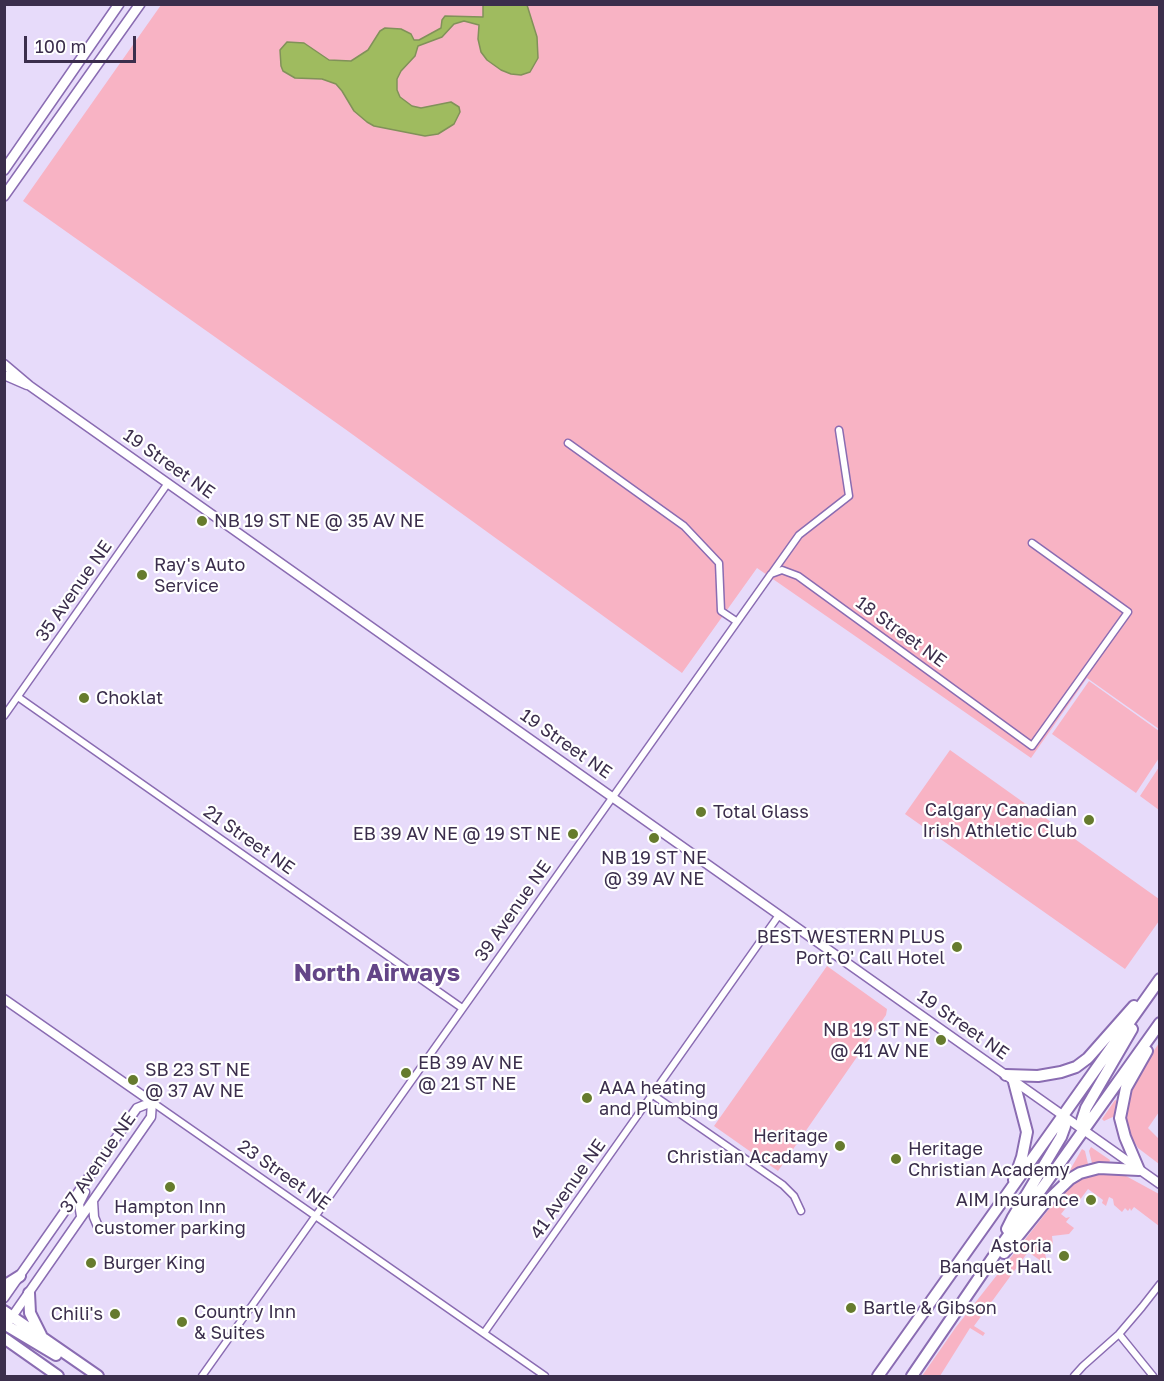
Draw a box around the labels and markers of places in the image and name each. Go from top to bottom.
place label: NB 19 ST NE @ 35 AV NE [214,510,425,532]
marker: NB 19 ST NE @ 35 AV NE [195,514,209,528]
place label: Ray's Auto Service [154,554,245,596]
marker: Ray's Auto Service [135,568,149,582]
place label: Choklat [96,687,163,709]
marker: Choklat [77,691,91,705]
place label: Calgary Canadian Irish Athletic Club [922,799,1077,842]
place label: Total Glass [713,801,809,823]
marker: Total Glass [694,805,708,819]
marker: Calgary Canadian Irish Athletic Club [1082,813,1096,827]
place label: EB 39 AV NE @ 19 ST NE [353,823,561,845]
marker: EB 39 AV NE @ 19 ST NE [566,827,580,841]
marker: NB 19 ST NE @ 39 AV NE [647,831,661,845]
place label: NB 19 ST NE @ 39 AV NE [601,847,707,890]
place label: BEST WESTERN PLUS Port O' Call Hotel [757,926,945,968]
marker: BEST WESTERN PLUS Port O' Call Hotel [950,940,964,954]
place label: NB 19 ST NE @ 41 AV NE [823,1019,929,1062]
marker: NB 19 ST NE @ 41 AV NE [934,1033,948,1047]
place label: EB 39 AV NE @ 21 ST NE [418,1052,523,1094]
place label: SB 23 ST NE @ 37 AV NE [145,1059,250,1102]
marker: EB 39 AV NE @ 21 ST NE [399,1066,413,1080]
marker: SB 23 ST NE @ 37 AV NE [126,1073,140,1087]
place label: AAA heating and Plumbing [599,1077,718,1120]
marker: AAA heating and Plumbing [580,1091,594,1105]
place label: Heritage Christian Acadamy [667,1125,828,1168]
place label: Heritage Christian Academy [908,1138,1069,1180]
marker: Heritage Christian Acadamy [833,1139,847,1153]
marker: Heritage Christian Academy [889,1152,903,1166]
marker: Hampton Inn customer parking [163,1180,177,1194]
place label: AIM Insurance [956,1189,1079,1211]
marker: AIM Insurance [1084,1193,1098,1207]
place label: Hampton Inn customer parking [94,1196,246,1238]
place label: Astoria Banquet Hall [939,1235,1052,1278]
marker: Astoria Banquet Hall [1057,1249,1071,1263]
place label: Burger King [103,1252,205,1274]
marker: Burger King [84,1256,98,1270]
place label: Bartle & Gibson [863,1297,997,1319]
place label: Country Inn & Suites [194,1301,296,1344]
marker: Bartle & Gibson [844,1301,858,1315]
place label: Chili's [51,1303,103,1325]
marker: Chili's [108,1307,122,1321]
marker: Country Inn & Suites [175,1315,189,1329]

